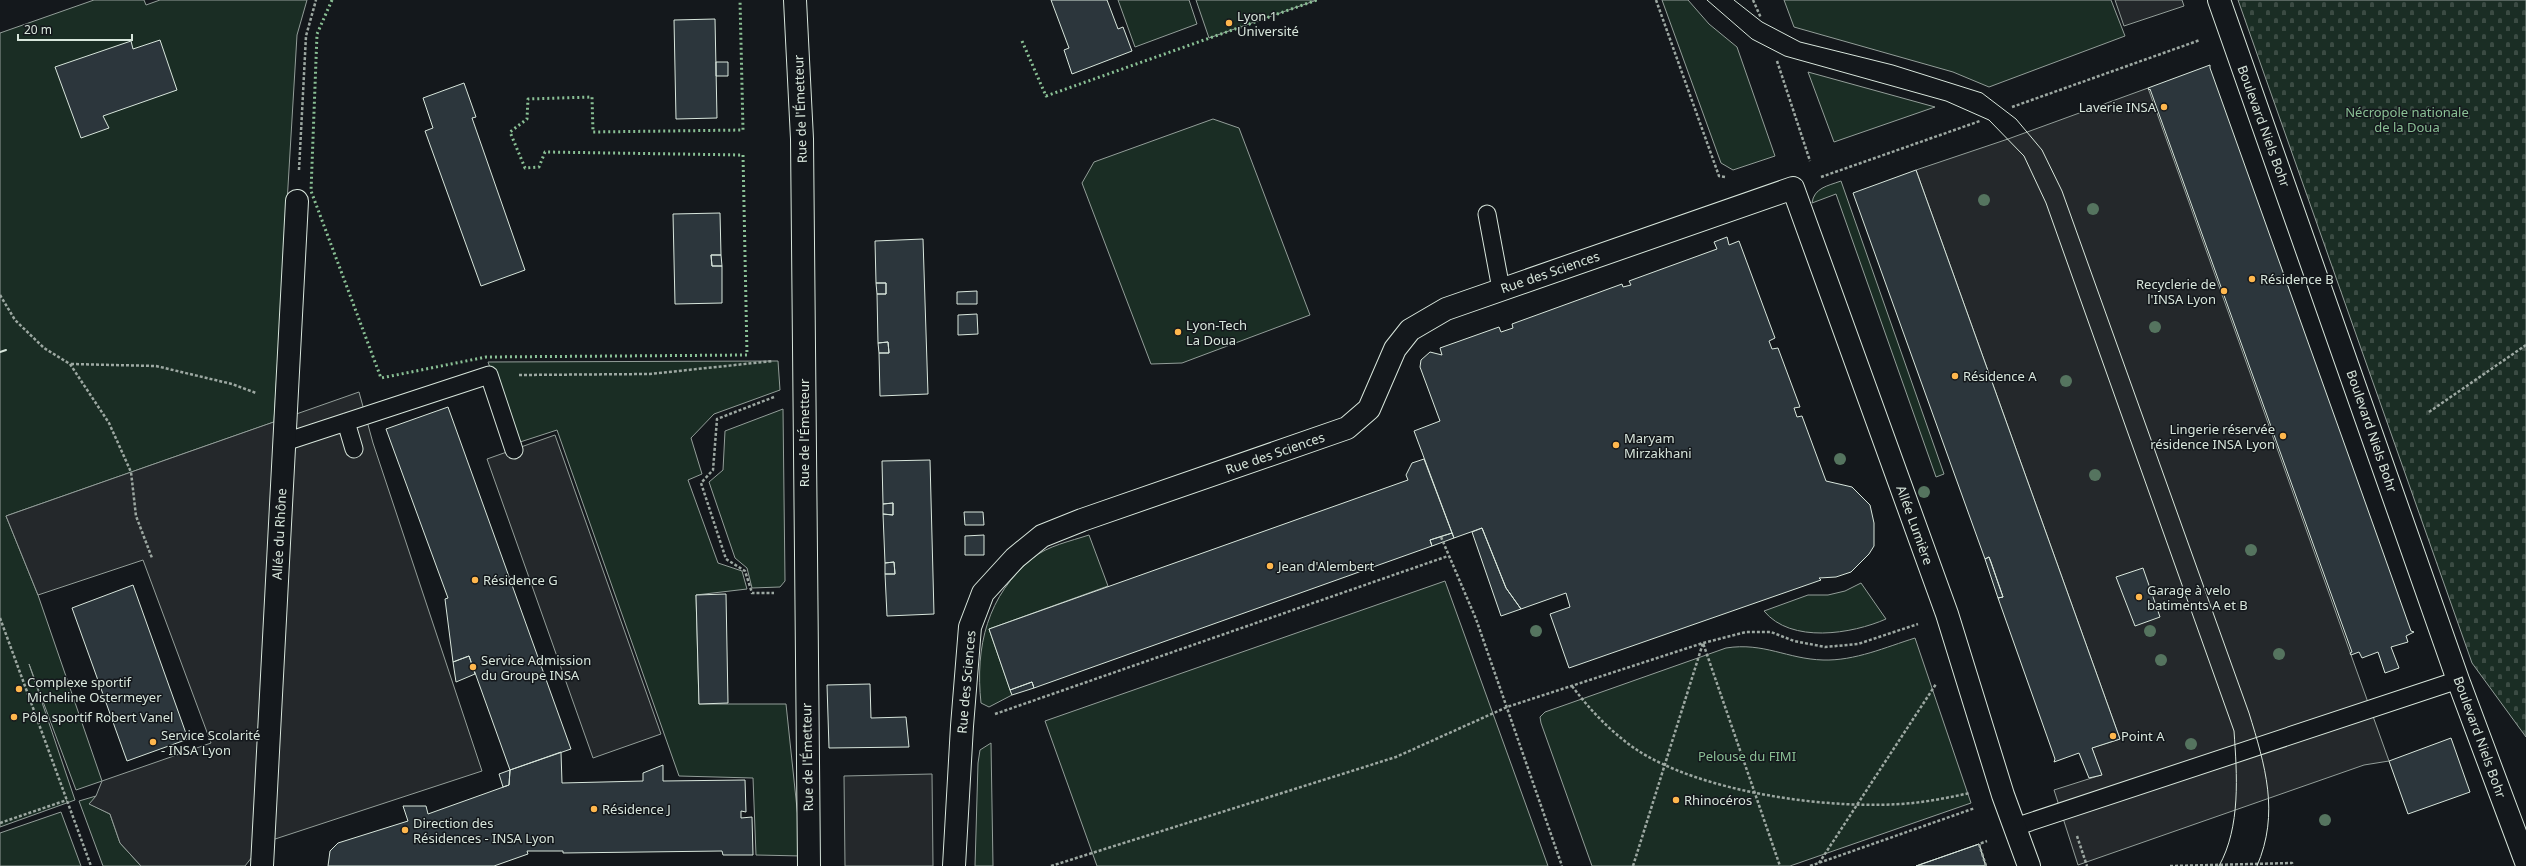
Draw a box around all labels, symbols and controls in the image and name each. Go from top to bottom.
place label: Lyon 1 Université [1237,7,1299,40]
scale bar [18,16,132,42]
marker: Lyon 1 Université [1224,18,1234,28]
text: 20 m [24,21,52,38]
street label: Rue de l'Émetteur [789,54,811,164]
street label: Boulevard Niels Bohr [2234,63,2295,190]
place label: Laverie INSA [2079,98,2157,116]
marker: Laverie INSA [2159,102,2169,112]
park label: Nécropole nationale de la Doua [2345,103,2469,136]
street label: Rue des Sciences [1498,247,1602,297]
place label: Résidence B [2260,270,2334,288]
marker: Résidence B [2247,274,2257,284]
place label: Recyclerie de l'INSA Lyon [2136,275,2216,308]
marker: Recyclerie de l'INSA Lyon [2219,286,2229,296]
place label: Lyon-Tech La Doua [1186,316,1247,349]
marker: Lyon-Tech La Doua [1173,327,1183,337]
place label: Résidence A [1963,367,2037,385]
street label: Boulevard Niels Bohr [2343,367,2402,495]
marker: Résidence A [1950,371,1960,381]
street label: Rue de l'Émetteur [795,378,813,487]
place label: Lingerie réservée résidence INSA Lyon [2150,420,2275,453]
street label: Rue des Sciences [1223,428,1327,478]
place label: Maryam Mirzakhani [1624,429,1692,462]
marker: Lingerie réservée résidence INSA Lyon [2278,431,2288,441]
marker: Maryam Mirzakhani [1611,440,1621,450]
street label: Allée Lumière [1892,483,1938,567]
street label: Allée du Rhône [268,488,290,580]
place label: Jean d'Alembert [1276,557,1374,575]
marker: Jean d'Alembert [1265,561,1275,571]
place label: Résidence G [483,571,558,589]
marker: Résidence G [470,575,480,585]
place label: Garage à velo batiments A et B [2147,581,2248,614]
marker: Garage à velo batiments A et B [2134,592,2144,602]
street label: Rue des Sciences [953,630,979,734]
place label: Service Admission du Groupe INSA [481,651,591,684]
marker: Service Admission du Groupe INSA [468,662,478,672]
place label: Complexe sportif Micheline Ostermeyer [27,673,162,706]
street label: Boulevard Niels Bohr [2450,674,2511,801]
marker: Complexe sportif Micheline Ostermeyer [14,684,24,694]
street label: Rue de l'Émetteur [797,702,817,811]
place label: Pôle sportif Robert Vanel [22,708,173,726]
marker: Pôle sportif Robert Vanel [9,712,19,722]
place label: Service Scolarité - INSA Lyon [161,726,260,759]
place label: Point A [2121,727,2165,745]
marker: Point A [2108,731,2118,741]
marker: Service Scolarité - INSA Lyon [148,737,158,747]
park label: Pelouse du FIMI [1698,747,1796,765]
place label: Rhinocéros [1684,791,1752,809]
marker: Rhinocéros [1671,795,1681,805]
place label: Résidence J [602,800,671,818]
marker: Résidence J [589,804,599,814]
place label: Direction des Résidences - INSA Lyon [413,814,555,847]
marker: Direction des Résidences - INSA Lyon [400,825,410,835]

